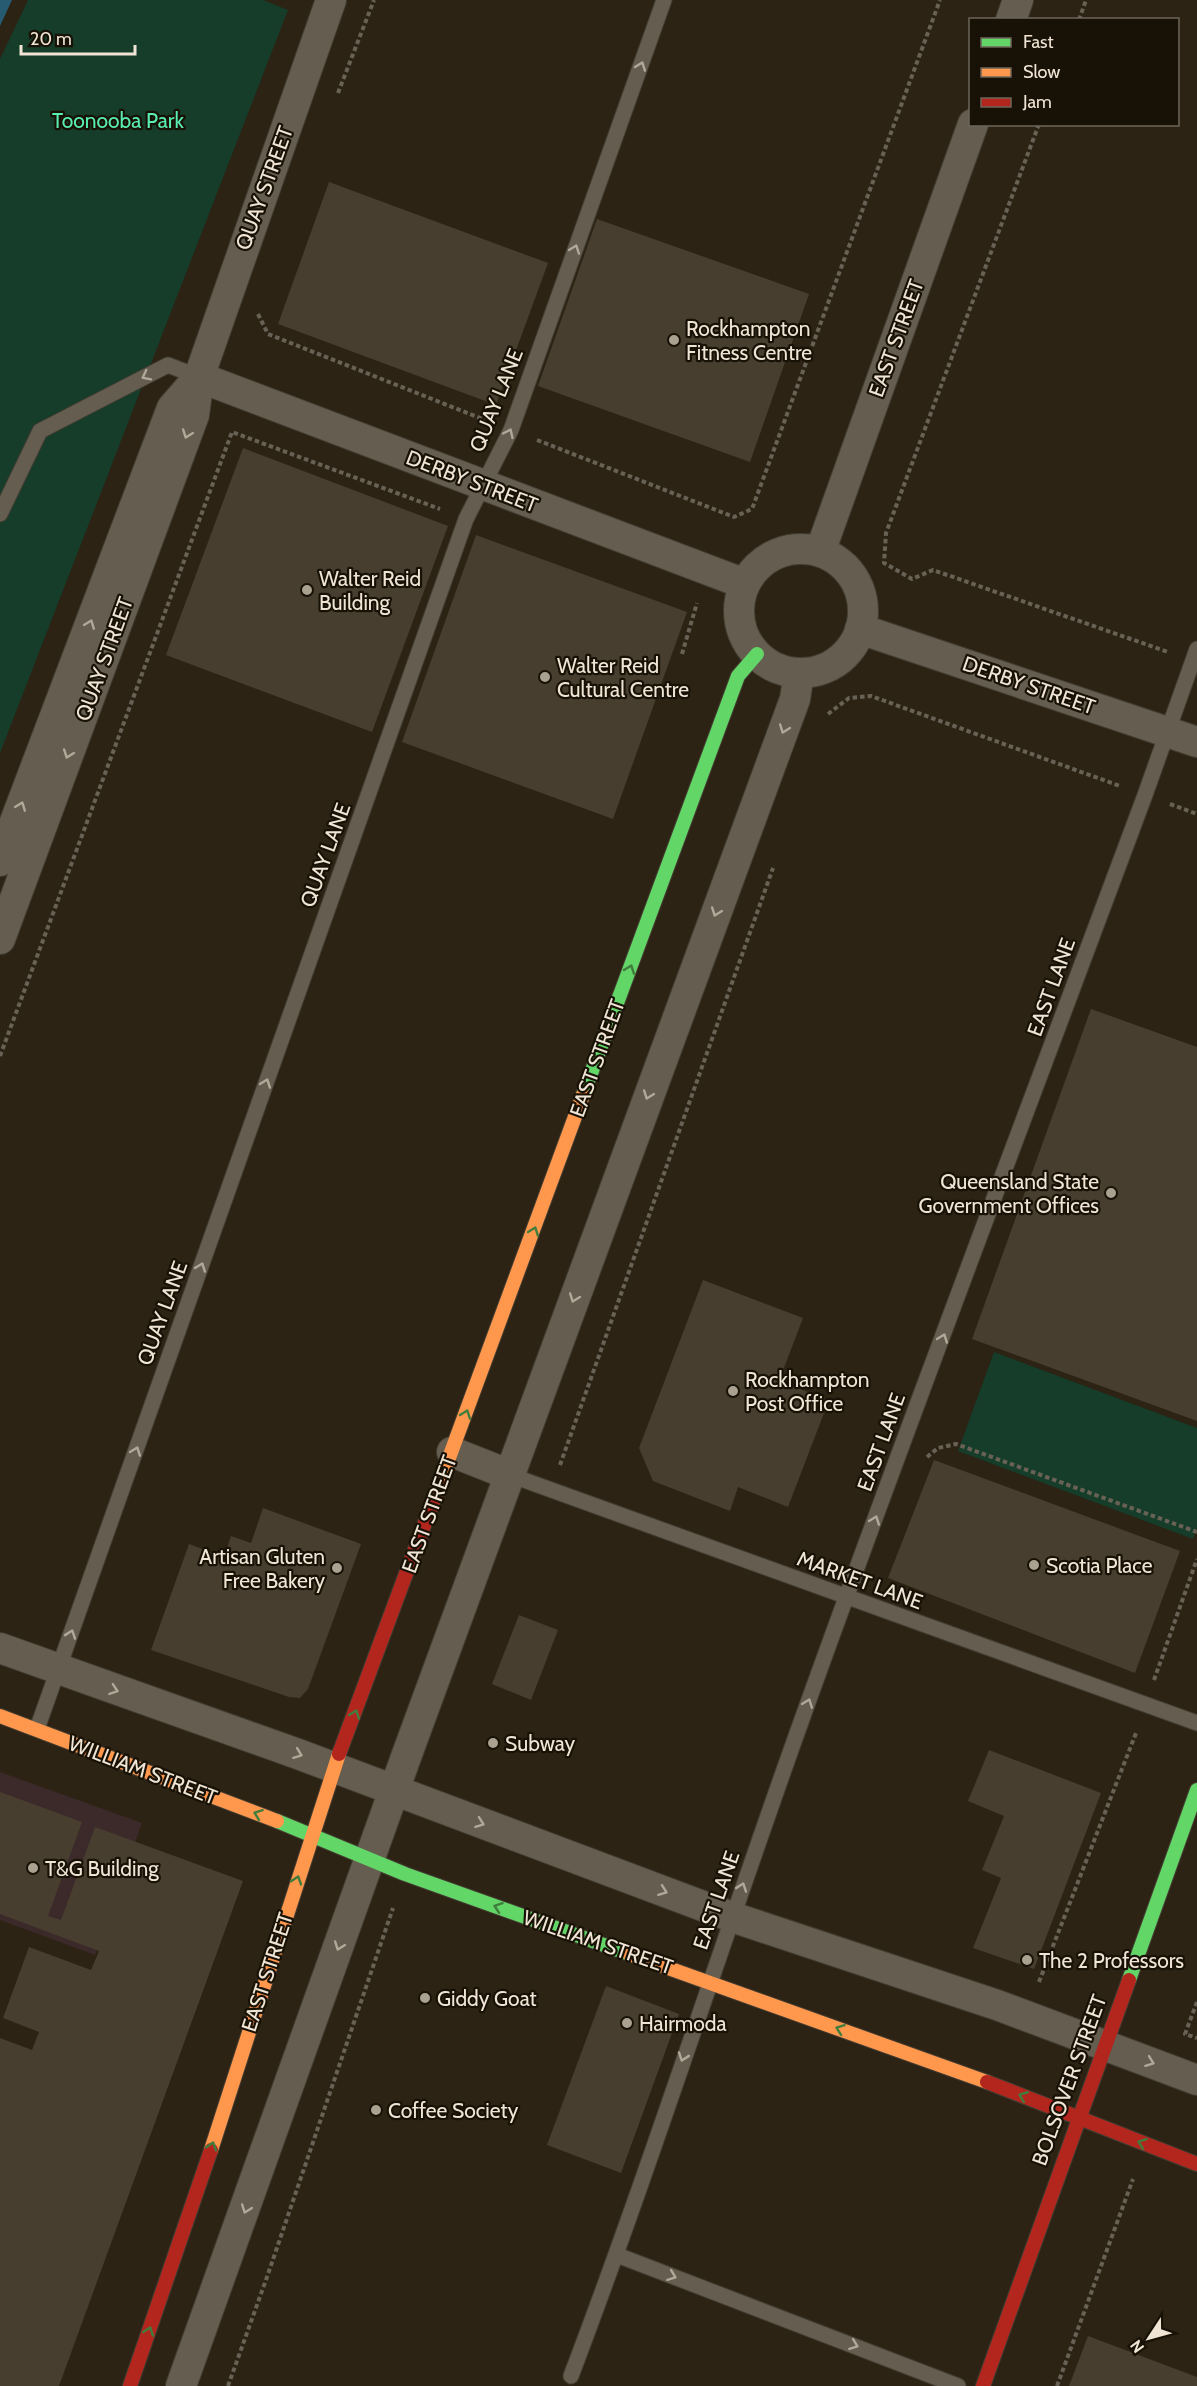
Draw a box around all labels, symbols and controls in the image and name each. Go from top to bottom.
scale bar [21,18,135,56]
legend [969,18,1179,126]
text: 20 m [30,28,72,50]
text: Fast [1023,31,1054,53]
one-way arrow [633,61,646,72]
text: Slow [1023,61,1060,83]
text: Jam [1022,91,1052,113]
park label: Toonooba Park [52,108,184,133]
street label: QUAY STREET [230,123,298,253]
one-way arrow [568,244,581,255]
street label: EAST STREET [863,276,929,400]
place label: Rockhampton Fitness Centre [686,316,812,365]
marker: Rockhampton Fitness Centre [667,333,681,347]
street label: QUAY LANE [464,345,528,455]
one-way arrow [142,369,152,380]
one-way arrow [182,428,194,439]
one-way arrow [502,428,514,439]
street label: DERBY STREET [403,444,541,518]
place label: Walter Reid Building [319,566,421,615]
marker: Walter Reid Building [300,583,314,597]
street label: QUAY STREET [70,594,138,724]
one-way arrow [83,619,95,630]
street label: DERBY STREET [959,651,1099,719]
place label: Walter Reid Cultural Centre [557,653,689,702]
marker: Walter Reid Cultural Centre [538,670,552,684]
one-way arrow [778,723,791,734]
one-way arrow [63,749,76,759]
street label: QUAY LANE [295,799,355,911]
one-way arrow [14,802,26,813]
one-way arrow [711,906,723,917]
street label: EAST LANE [1022,934,1080,1040]
one-way arrow [623,964,636,975]
street label: EAST STREET [564,996,630,1120]
one-way arrow [259,1078,272,1089]
one-way arrow [643,1089,656,1099]
place label: Queensland State Government Offices [919,1169,1099,1218]
marker: Queensland State Government Offices [1104,1186,1118,1200]
one-way arrow [526,1226,539,1236]
street label: QUAY LANE [132,1257,192,1369]
one-way arrow [194,1262,207,1273]
one-way arrow [569,1292,582,1302]
one-way arrow [936,1333,948,1344]
place label: Rockhampton Post Office [745,1367,869,1416]
marker: Rockhampton Post Office [726,1384,740,1398]
street label: EAST LANE [852,1389,910,1495]
one-way arrow [459,1409,472,1419]
one-way arrow [128,1446,141,1457]
street label: EAST STREET [396,1452,462,1576]
one-way arrow [867,1515,880,1526]
place label: Artisan Gluten Free Bakery [199,1544,325,1593]
street label: MARKET LANE [794,1546,926,1614]
place label: Scotia Place [1046,1553,1153,1578]
marker: Scotia Place [1027,1558,1041,1572]
marker: Artisan Gluten Free Bakery [330,1561,344,1575]
one-way arrow [63,1630,76,1640]
one-way arrow [108,1682,119,1695]
one-way arrow [801,1699,813,1710]
one-way arrow [347,1710,360,1720]
street label: WILLIAM STREET [65,1730,221,1810]
place label: Subway [505,1731,575,1756]
marker: Subway [486,1736,500,1750]
one-way arrow [292,1747,303,1760]
one-way arrow [253,1809,264,1821]
one-way arrow [474,1816,485,1829]
street label: EAST LANE [687,1847,745,1953]
place label: T&G Building [45,1856,159,1881]
marker: T&G Building [26,1861,40,1875]
one-way arrow [290,1875,302,1886]
one-way arrow [735,1882,748,1893]
one-way arrow [657,1884,668,1897]
one-way arrow [493,1902,504,1915]
street label: WILLIAM STREET [520,1905,676,1979]
street label: EAST STREET [236,1909,298,2035]
one-way arrow [334,1940,347,1951]
place label: The 2 Professors [1039,1948,1184,1973]
marker: The 2 Professors [1020,1953,1034,1967]
place label: Giddy Goat [437,1986,537,2011]
marker: Giddy Goat [418,1991,432,2005]
street label: BOLSOVER STREET [1027,1991,1111,2169]
place label: Hairmoda [639,2011,727,2036]
marker: Hairmoda [620,2016,634,2030]
one-way arrow [835,2023,846,2036]
one-way arrow [678,2051,691,2062]
one-way arrow [1144,2055,1155,2068]
one-way arrow [1018,2091,1029,2103]
place label: Coffee Society [388,2098,519,2123]
marker: Coffee Society [369,2103,383,2117]
one-way arrow [1137,2138,1148,2151]
one-way arrow [205,2141,217,2152]
one-way arrow [240,2203,253,2213]
one-way arrow [665,2269,676,2281]
north arrow [1119,2308,1179,2368]
one-way arrow [142,2326,155,2337]
text: N [1126,2336,1148,2357]
one-way arrow [848,2338,859,2351]

